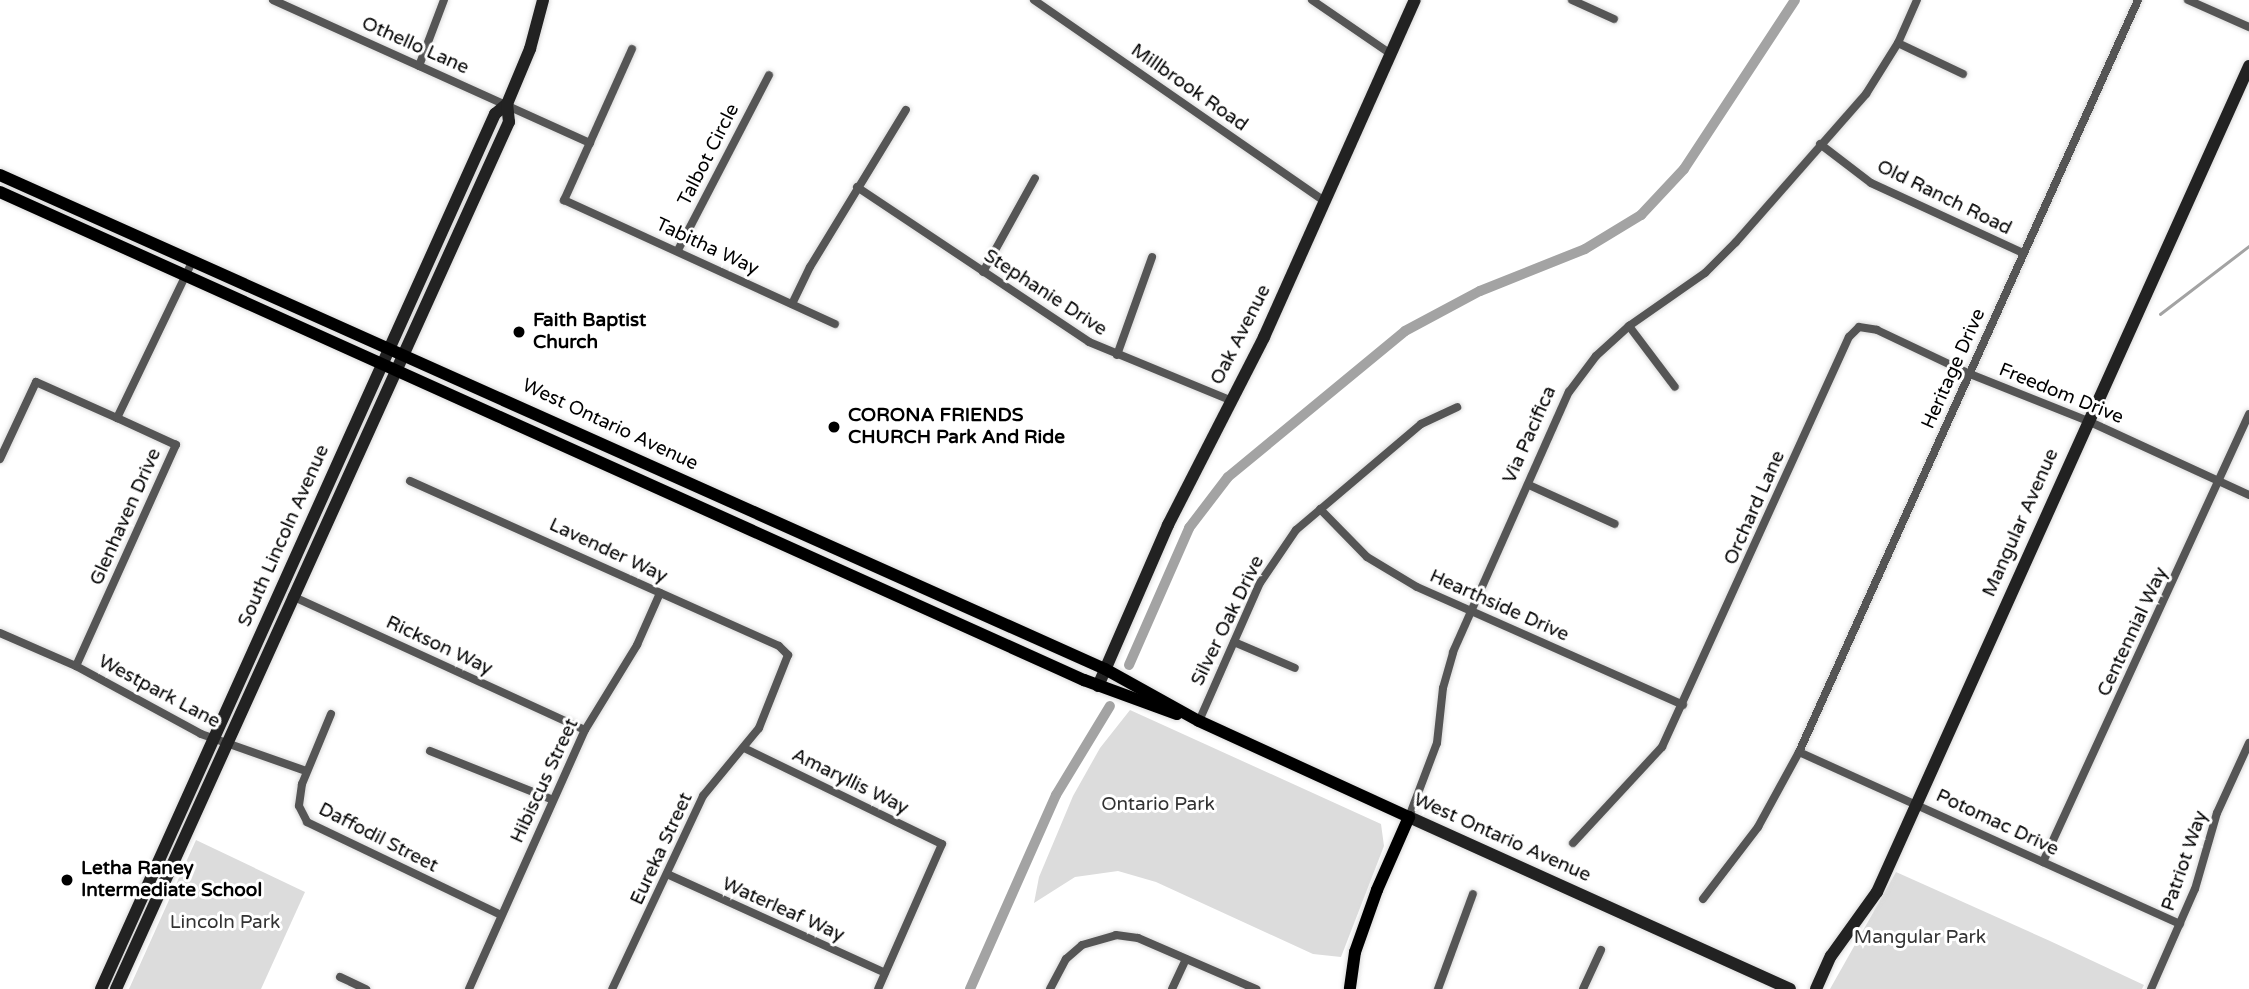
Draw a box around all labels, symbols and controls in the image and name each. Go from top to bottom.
street label: Othello Lane [358,12,472,80]
street label: Millbrook Road [1126,39,1252,137]
street label: Talbot Circle [673,100,745,210]
street label: Old Ranch Road [1873,156,2015,240]
street label: Tabitha Way [652,213,762,281]
street label: Stephanie Drive [979,245,1111,341]
street label: Oak Avenue [1206,281,1276,389]
street label: Heritage Drive [1917,305,1991,433]
place label: Faith Baptist Church [533,310,646,354]
marker: Faith Baptist Church [511,324,527,340]
street label: Freedom Drive [1995,359,2127,429]
street label: West Ontario Avenue [518,374,702,476]
street label: Via Pacifica [1498,383,1562,487]
place label: CORONA FRIENDS CHURCH Park And Ride [848,405,1065,449]
marker: CORONA FRIENDS CHURCH Park And Ride [826,419,842,435]
street label: South Lincoln Avenue [234,442,334,630]
street label: Glenhaven Drive [86,445,166,589]
street label: Mangular Avenue [1978,445,2064,601]
street label: Orchard Lane [1720,447,1790,569]
street label: Lavender Way [545,514,671,588]
street label: Silver Oak Drive [1187,552,1269,690]
street label: Centennial Way [2093,564,2173,700]
street label: Hearthside Drive [1426,565,1572,647]
street label: Rickson Way [382,611,496,681]
street label: Westpark Lane [94,650,224,734]
street label: Hibiscus Street [506,715,584,847]
street label: Amaryllis Way [788,744,912,820]
street label: Potomac Drive [1932,785,2062,861]
street label: Eureka Street [626,789,698,909]
street label: West Ontario Avenue [1410,789,1594,887]
park label: Ontario Park [1101,794,1215,816]
street label: Daffodil Street [315,798,441,878]
street label: Patriot Way [2157,808,2213,914]
place label: Letha Raney Intermediate School [81,858,262,902]
marker: Letha Raney Intermediate School [59,872,75,888]
street label: Waterleaf Way [718,873,848,947]
park label: Lincoln Park [170,912,280,934]
park label: Mangular Park [1854,927,1986,949]

